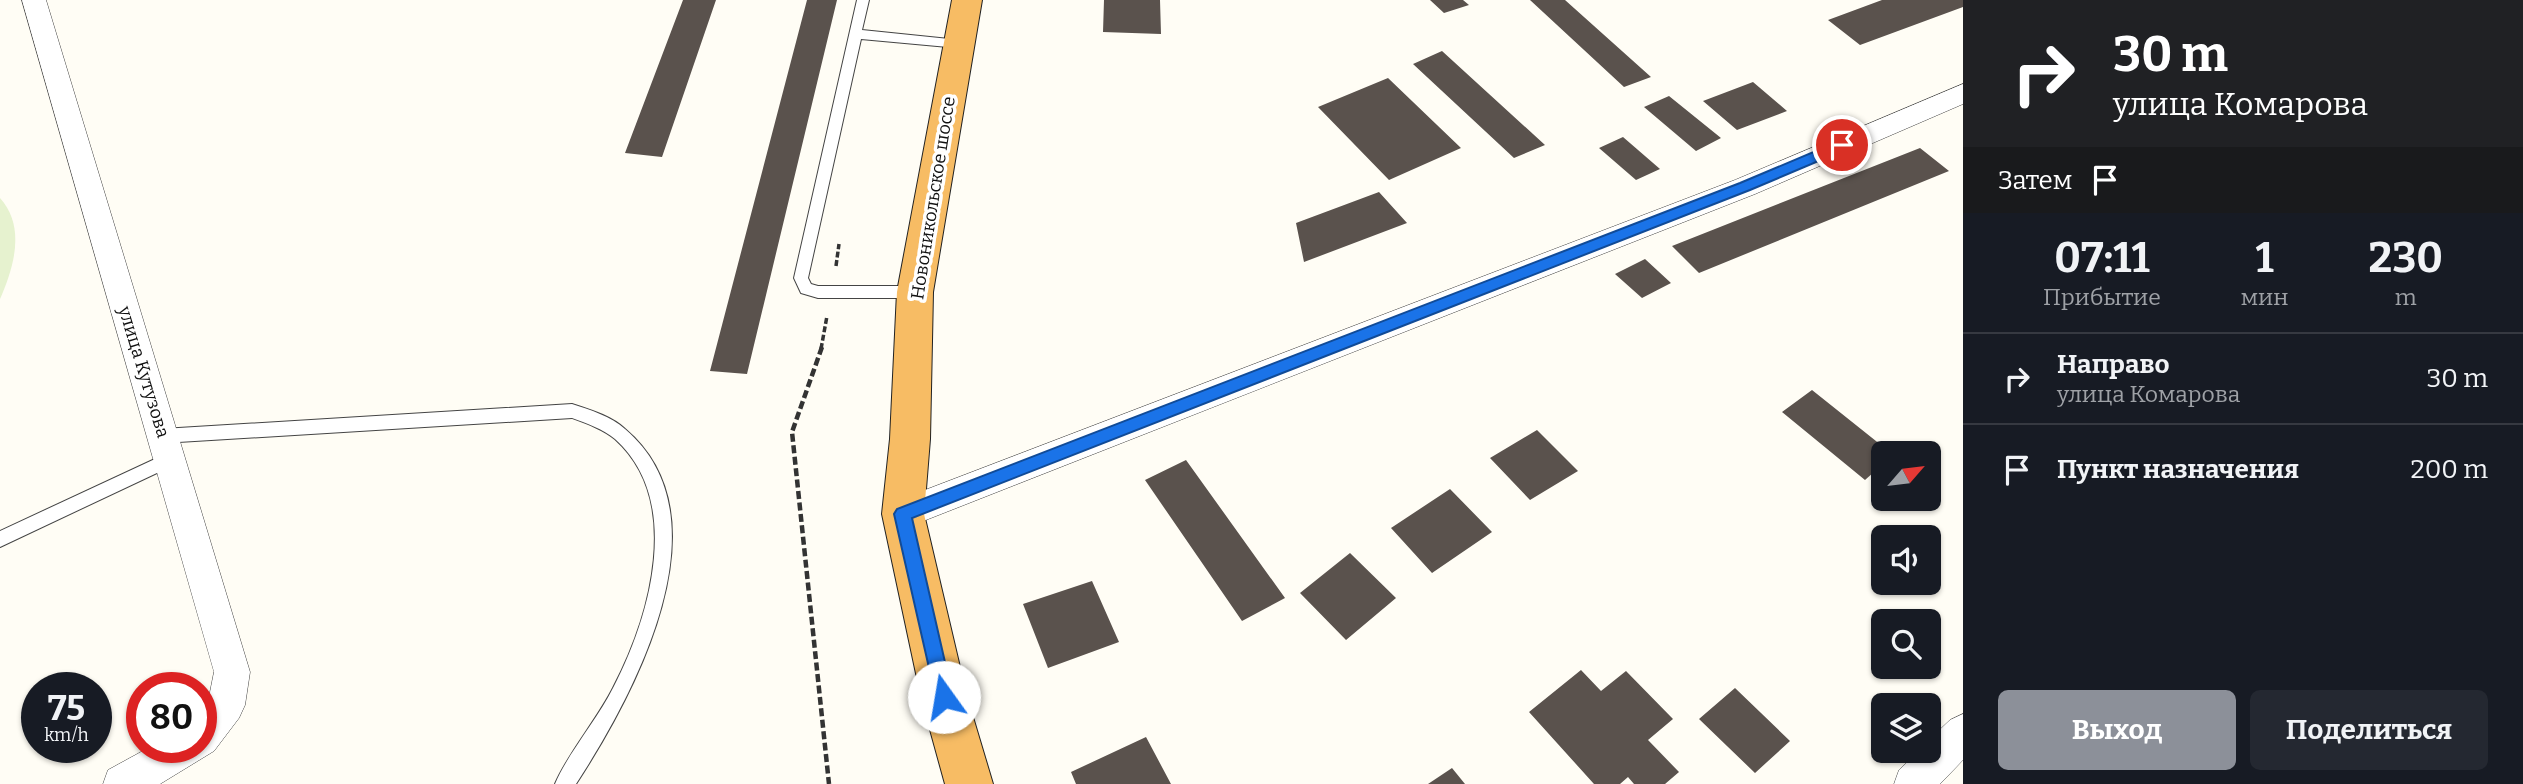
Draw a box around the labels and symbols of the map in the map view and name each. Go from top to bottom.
street label: Новоникольское шоссе [906,95,960,301]
pin [1812,115,1872,175]
street label: улица Кутузова [113,303,174,441]
north arrow [1871,441,1941,511]
position arrow [907,660,981,734]
speed limit sign: 80 [126,672,217,763]

